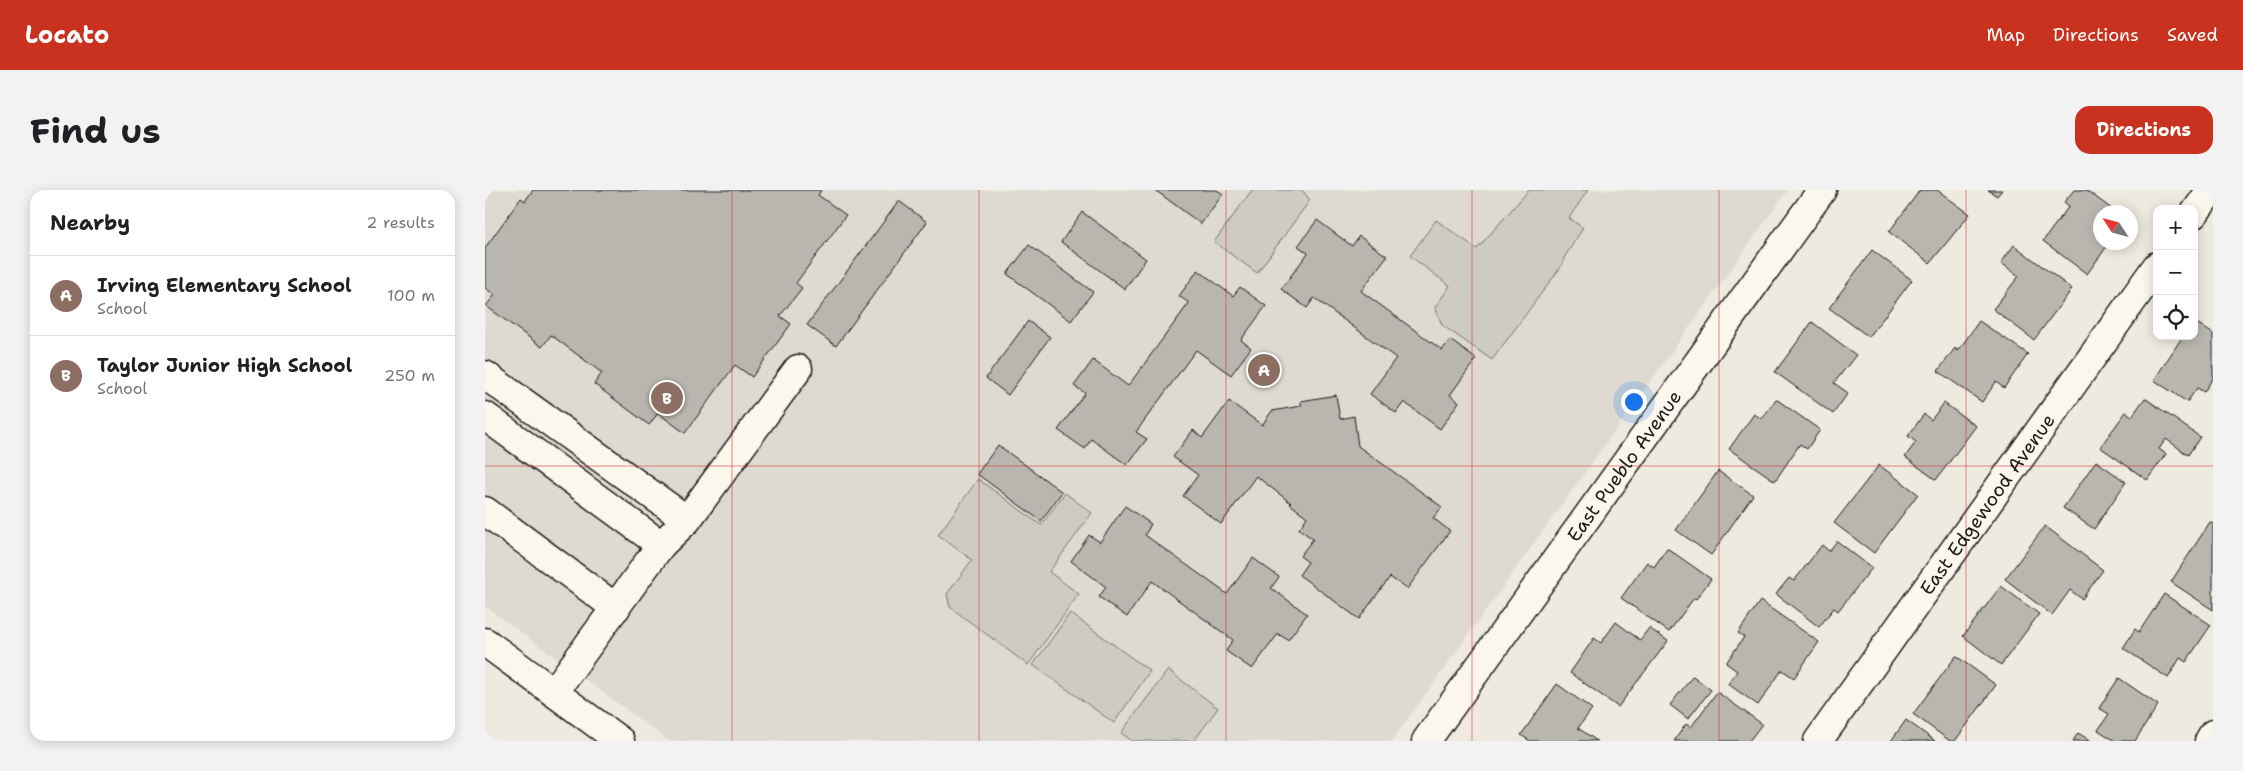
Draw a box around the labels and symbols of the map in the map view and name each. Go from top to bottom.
north arrow [2093,205,2138,250]
pin: A [1248,351,1280,389]
pin: B [651,379,683,417]
street label: East Pueblo Avenue [1561,385,1687,546]
your location [1621,389,1647,415]
street label: East Edgewood Avenue [1914,408,2060,600]

